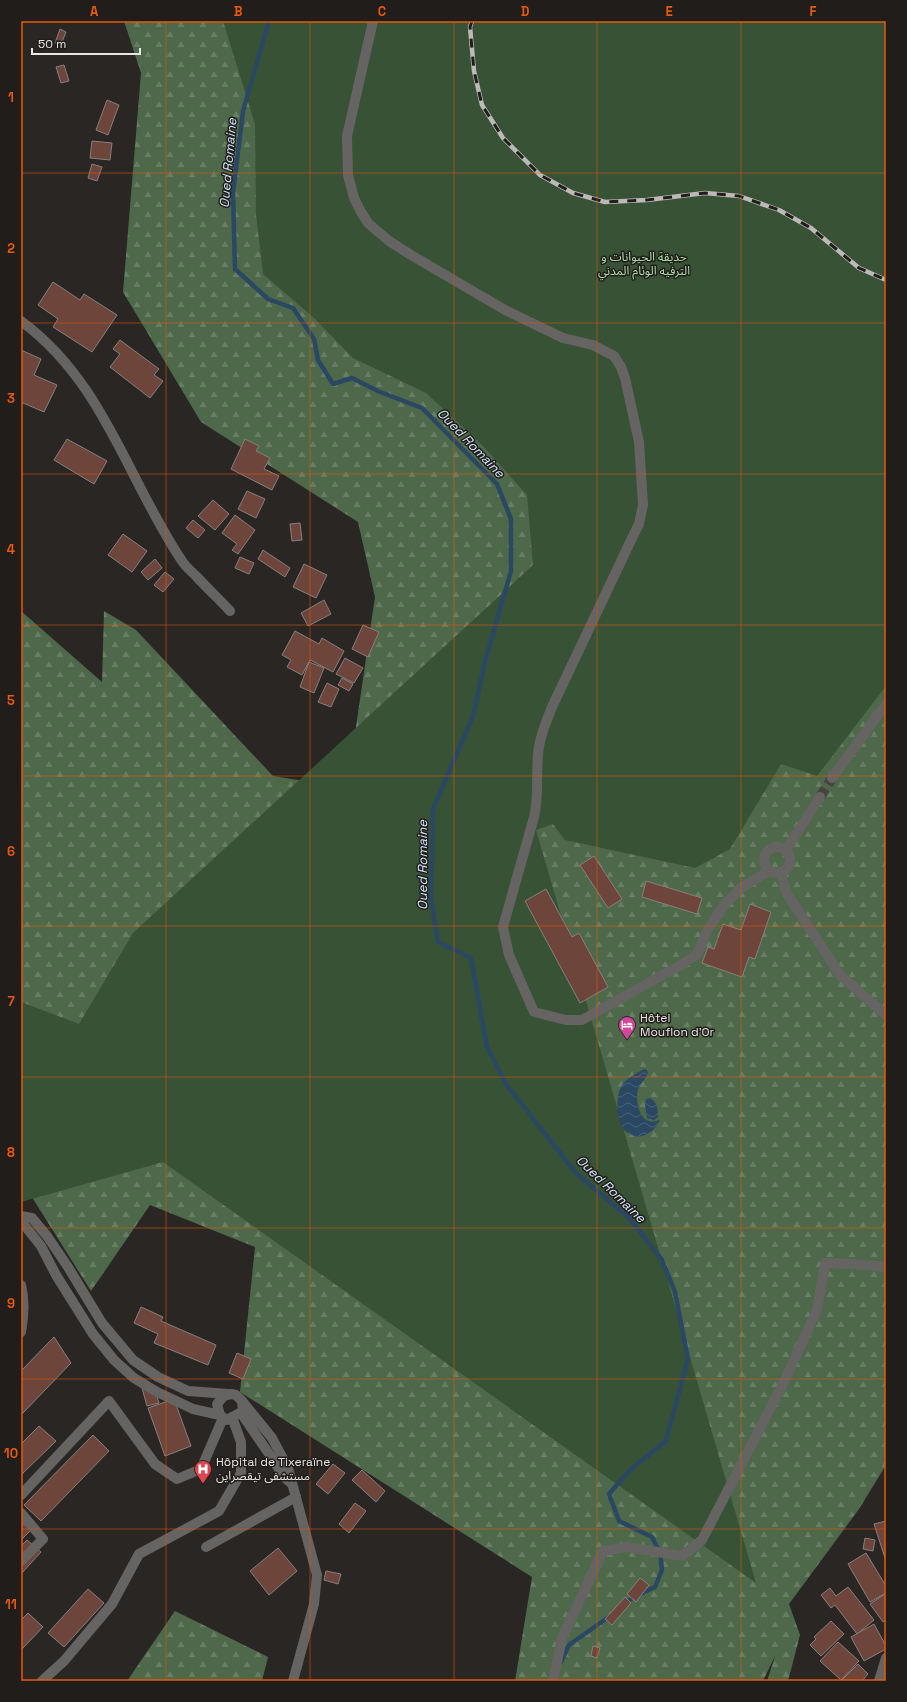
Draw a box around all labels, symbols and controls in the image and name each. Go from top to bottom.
text: A [90,3,99,20]
text: B [234,3,243,20]
text: C [378,3,386,20]
text: D [521,3,530,20]
text: E [665,3,673,20]
text: F [810,3,817,20]
scale bar [32,30,140,56]
text: 50 m [38,36,66,52]
text: 1 [8,89,14,106]
water label: Oued Romaine [216,116,240,208]
text: 2 [7,240,15,257]
park label: حديقة الحيوانات و الترفيه الوئام المدني [598,249,690,281]
text: 3 [7,390,15,407]
water label: Oued Romaine [434,405,509,482]
text: 4 [7,541,15,558]
text: 5 [7,692,15,709]
water label: Oued Romaine [414,819,431,910]
text: 6 [7,843,15,860]
text: 7 [7,993,15,1010]
place label: Hôtel Mouflon d'Or [640,1010,715,1040]
hotel icon: Hôtel Mouflon d'Or [617,1015,637,1040]
text: 8 [7,1144,15,1161]
water label: Oued Romaine [573,1152,650,1227]
text: 9 [7,1295,15,1312]
text: 10 [4,1445,18,1462]
place label: Hôpital de Tixeraïne مستشفى تيقصراين [216,1454,330,1484]
hospital icon: Hôpital de Tixeraïne مستشفى تيقصراين [193,1459,213,1484]
text: 11 [5,1596,17,1613]

